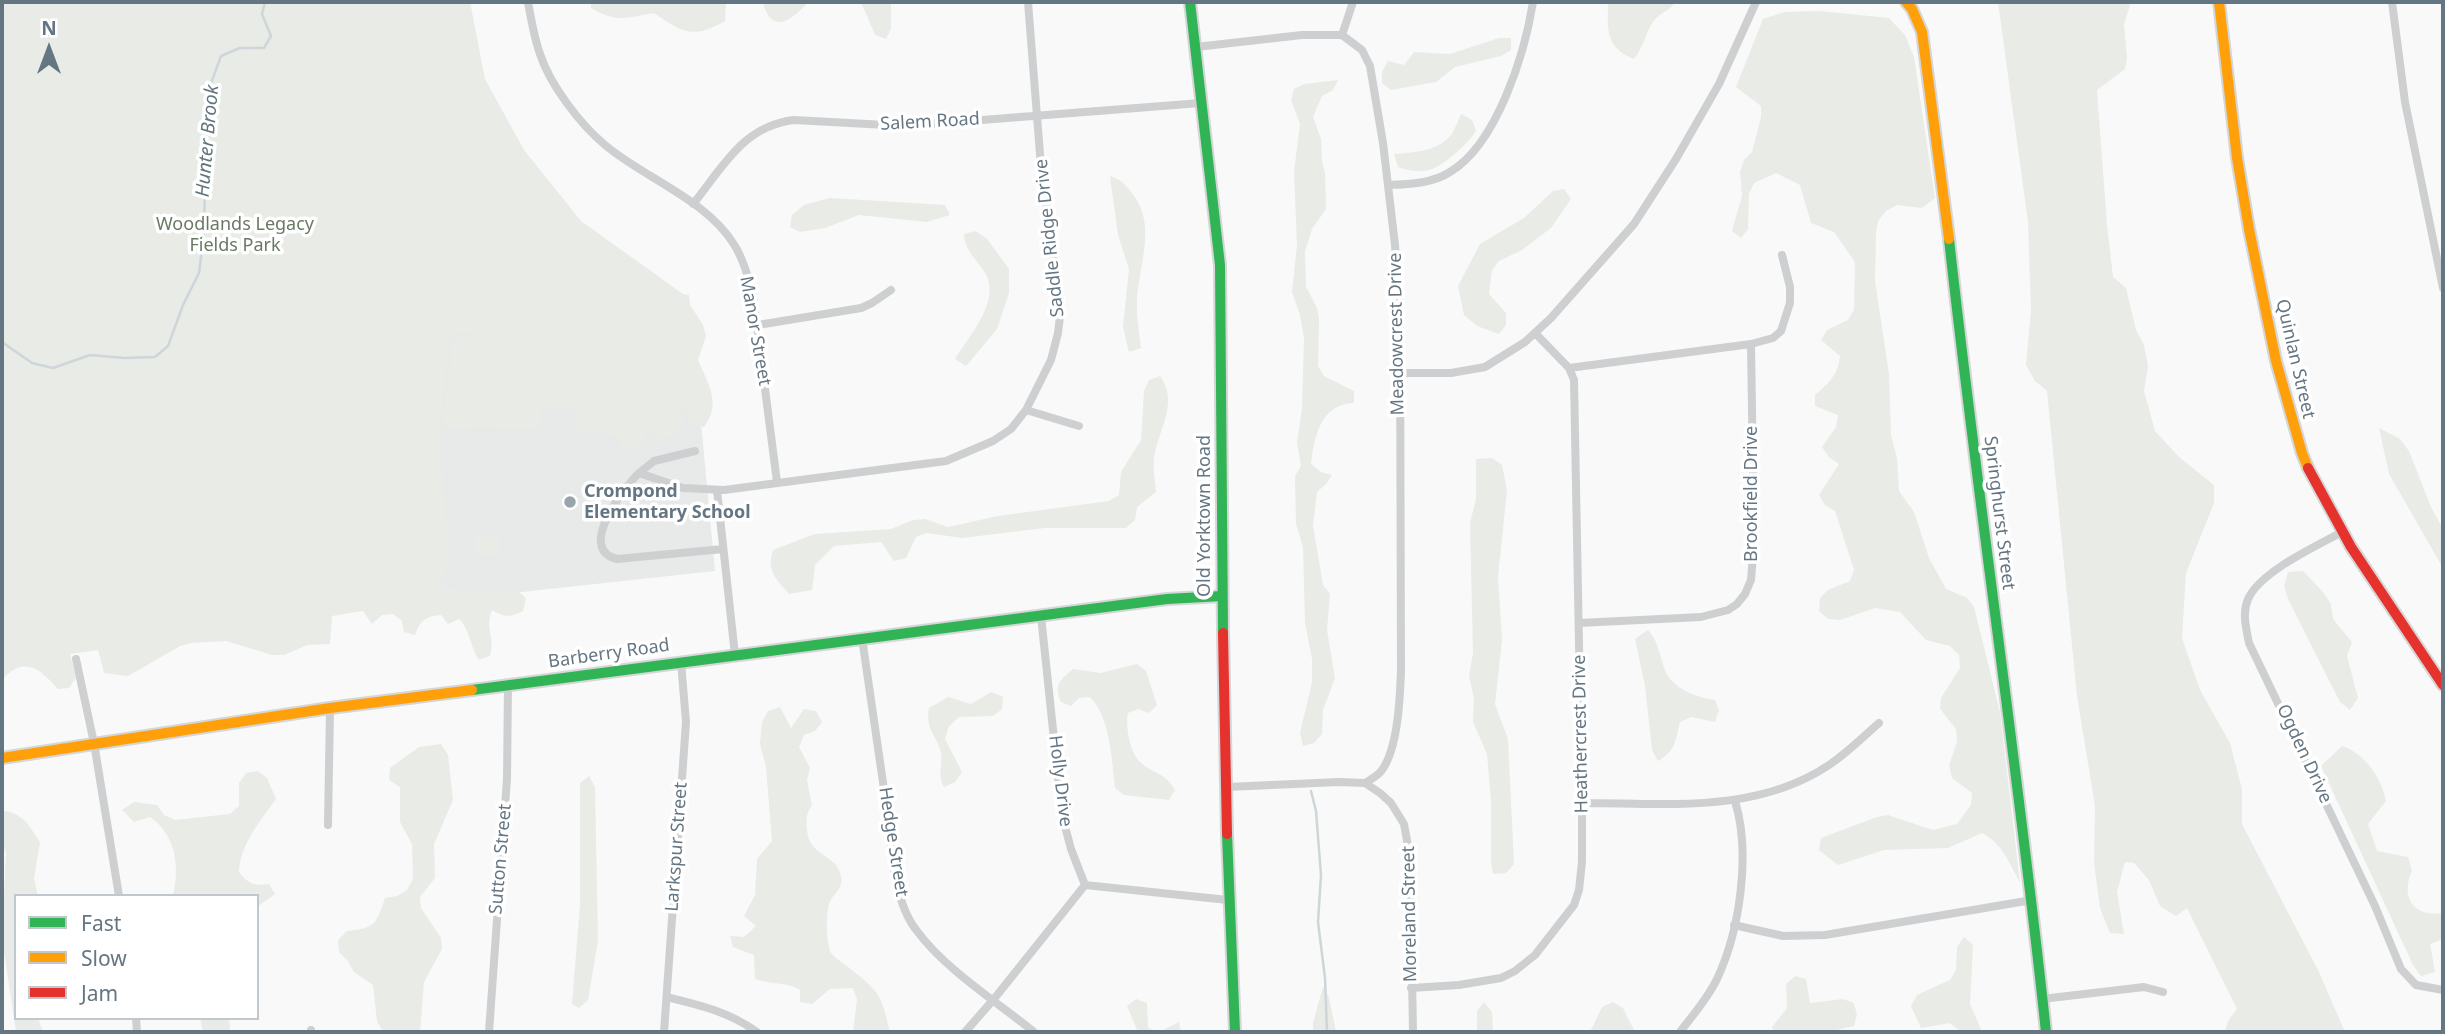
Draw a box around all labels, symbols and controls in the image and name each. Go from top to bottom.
north arrow [14,14,84,84]
text: N [41,15,57,41]
water label: Hunter Brook [192,84,224,198]
street label: Salem Road [880,109,980,135]
street label: Saddle Ridge Drive [1031,158,1069,318]
park label: Woodlands Legacy Fields Park [156,214,314,256]
street label: Meadowcrest Drive [1385,253,1409,415]
street label: Manor Street [735,275,775,387]
street label: Quinlan Street [2271,297,2319,421]
street label: Brookfield Drive [1741,426,1763,562]
street label: Old Yorktown Road [1194,435,1216,597]
street label: Springhurst Street [1979,435,2019,591]
place label: Crompond Elementary School [584,481,751,524]
marker: Crompond Elementary School [562,494,578,510]
street label: Barberry Road [547,635,671,673]
street label: Heathercrest Drive [1569,655,1593,813]
street label: Ogden Drive [2272,701,2336,807]
street label: Holly Drive [1044,734,1076,828]
street label: Larkspur Street [662,782,692,912]
street label: Hedge Street [874,786,912,898]
street label: Sutton Street [485,803,517,915]
street label: Moreland Street [1398,846,1422,982]
legend [14,894,259,1020]
text: Fast [81,909,121,937]
text: Slow [81,944,127,972]
text: Jam [81,979,118,1007]

